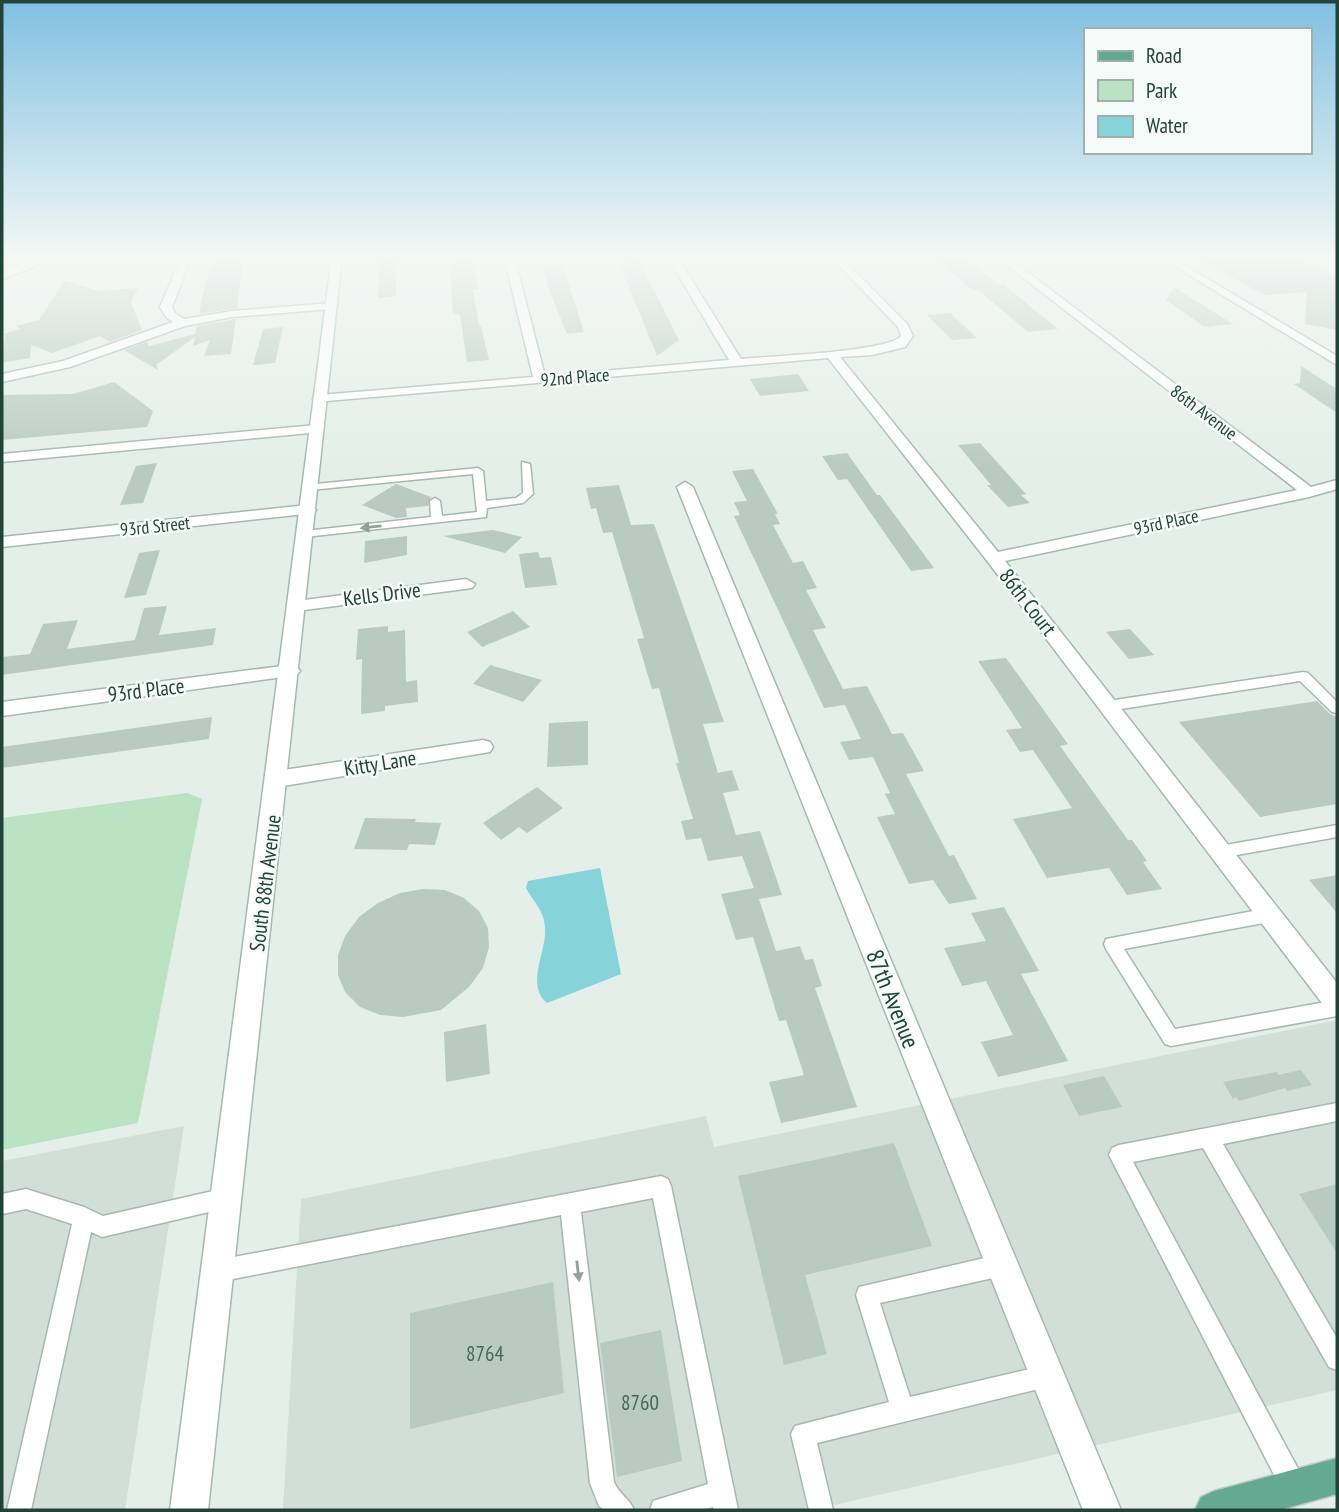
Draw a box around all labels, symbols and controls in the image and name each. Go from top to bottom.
legend [1084,28,1311,154]
text: Road [1146,42,1182,69]
text: Park [1146,77,1177,104]
text: Water [1146,112,1188,139]
street label: 92nd Place [540,363,610,391]
street label: 86th Avenue [1166,379,1242,445]
street label: 93rd Place [1131,504,1201,540]
street label: 93rd Street [119,511,191,541]
one-way arrow [360,522,382,533]
street label: 86th Court [993,563,1063,641]
street label: Kells Drive [342,576,422,612]
street label: 93rd Place [106,672,186,708]
street label: Kitty Lane [342,744,418,782]
street label: South 88th Avenue [243,813,287,953]
street label: 87th Avenue [859,945,927,1053]
one-way arrow [572,1260,583,1282]
house number: 8764 [466,1340,504,1367]
house number: 8760 [621,1389,659,1416]

